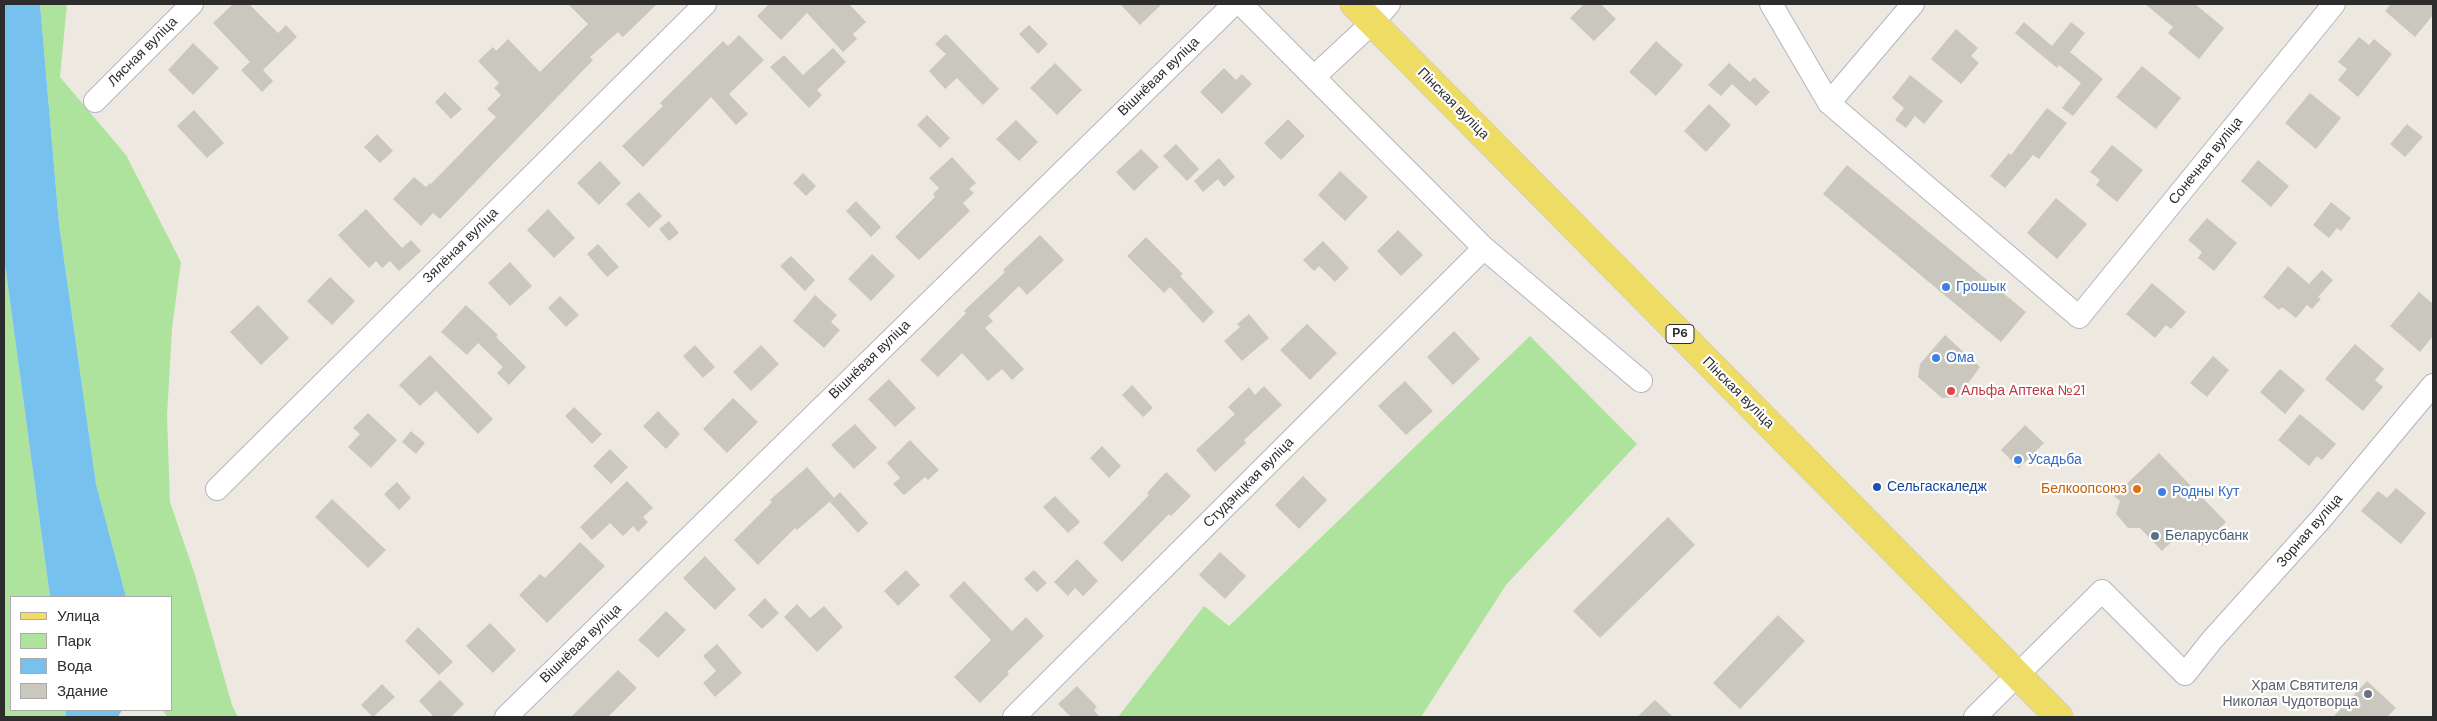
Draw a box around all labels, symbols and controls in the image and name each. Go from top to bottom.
street label: Лясная вуліца [105,14,181,90]
street label: Вішнёвая вуліца [1115,34,1203,120]
street label: Пінская вуліца [1414,65,1492,143]
street label: Сонечная вуліца [2165,114,2247,208]
street label: Зялёная вуліца [420,205,502,287]
place label: Грошык [1956,279,2006,295]
marker: Грошык [1940,281,1952,293]
street label: Вішнёвая вуліца [826,317,914,403]
road number: Р6 [1666,324,1694,344]
place label: Ома [1946,350,1974,366]
marker: Ома [1930,352,1942,364]
street label: Пінская вуліца [1699,354,1777,432]
place label: Альфа Аптека №21 [1961,383,2085,399]
marker: Альфа Аптека №21 [1945,385,1957,397]
street label: Студэнцкая вуліца [1200,434,1298,532]
place label: Усадьба [2028,452,2082,468]
marker: Усадьба [2012,454,2024,466]
place label: Сельгаскаледж [1887,479,1987,495]
marker: Сельгаскаледж [1871,481,1883,493]
place label: Белкоопсоюз [2041,481,2127,497]
marker: Белкоопсоюз [2131,483,2143,495]
place label: Родны Кут [2172,484,2239,500]
marker: Родны Кут [2156,486,2168,498]
street label: Зорная вуліца [2274,491,2346,571]
place label: Беларусбанк [2165,528,2248,544]
marker: Беларусбанк [2149,530,2161,542]
legend [10,596,172,711]
street label: Вішнёвая вуліца [537,601,625,687]
text: Улица [57,606,100,626]
text: Парк [57,631,91,651]
text: Вода [57,656,92,676]
place label: Храм Святителя Николая Чудотворца [2222,678,2358,710]
text: Здание [57,681,108,701]
marker: Храм Святителя Николая Чудотворца [2362,688,2374,700]

